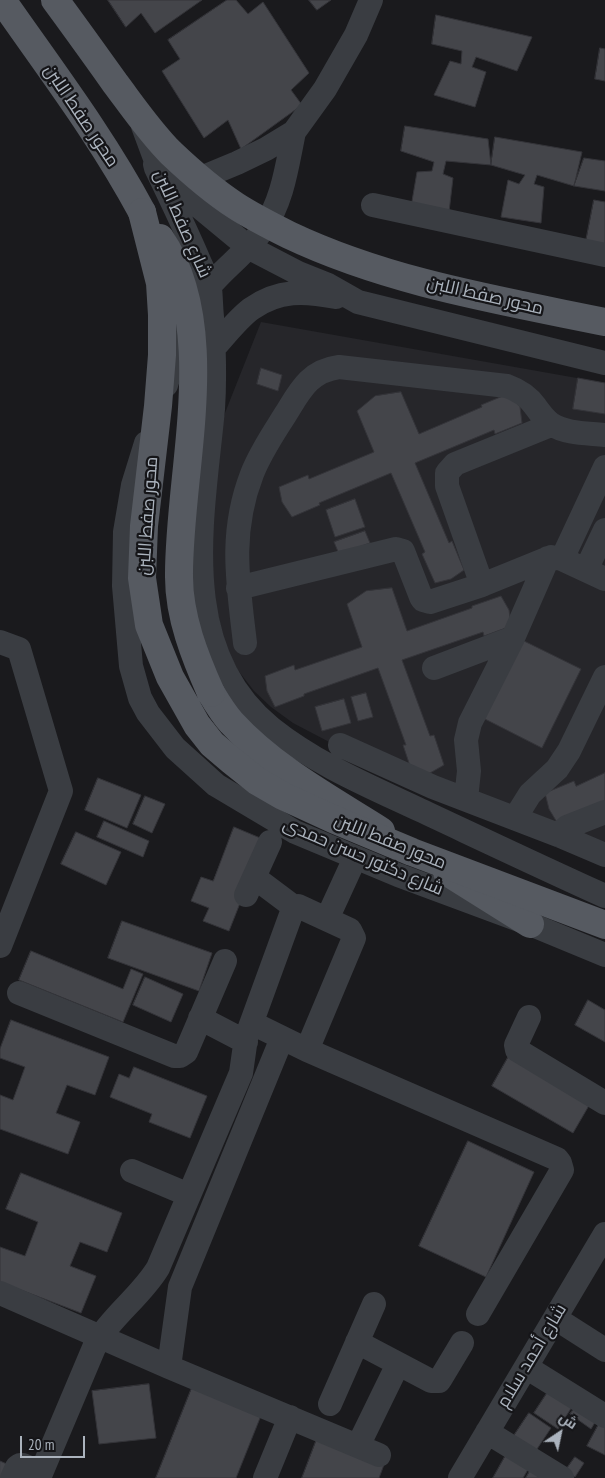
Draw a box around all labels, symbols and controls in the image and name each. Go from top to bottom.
street label: محور صفط اللبن [39,61,123,171]
street label: شارع صفط اللبن [148,166,216,282]
street label: محور صفط اللبن [425,272,545,320]
street label: محور صفط اللبن [133,456,163,576]
street label: محور صفط اللبن [331,810,449,874]
street label: شارع دكتور حسن حمدى [279,813,447,901]
street label: شارع أحمد سلام [493,1300,571,1412]
north arrow [535,1408,585,1458]
text: ش [556,1408,581,1433]
scale bar [22,1426,88,1458]
text: 20 m [28,1435,54,1454]

